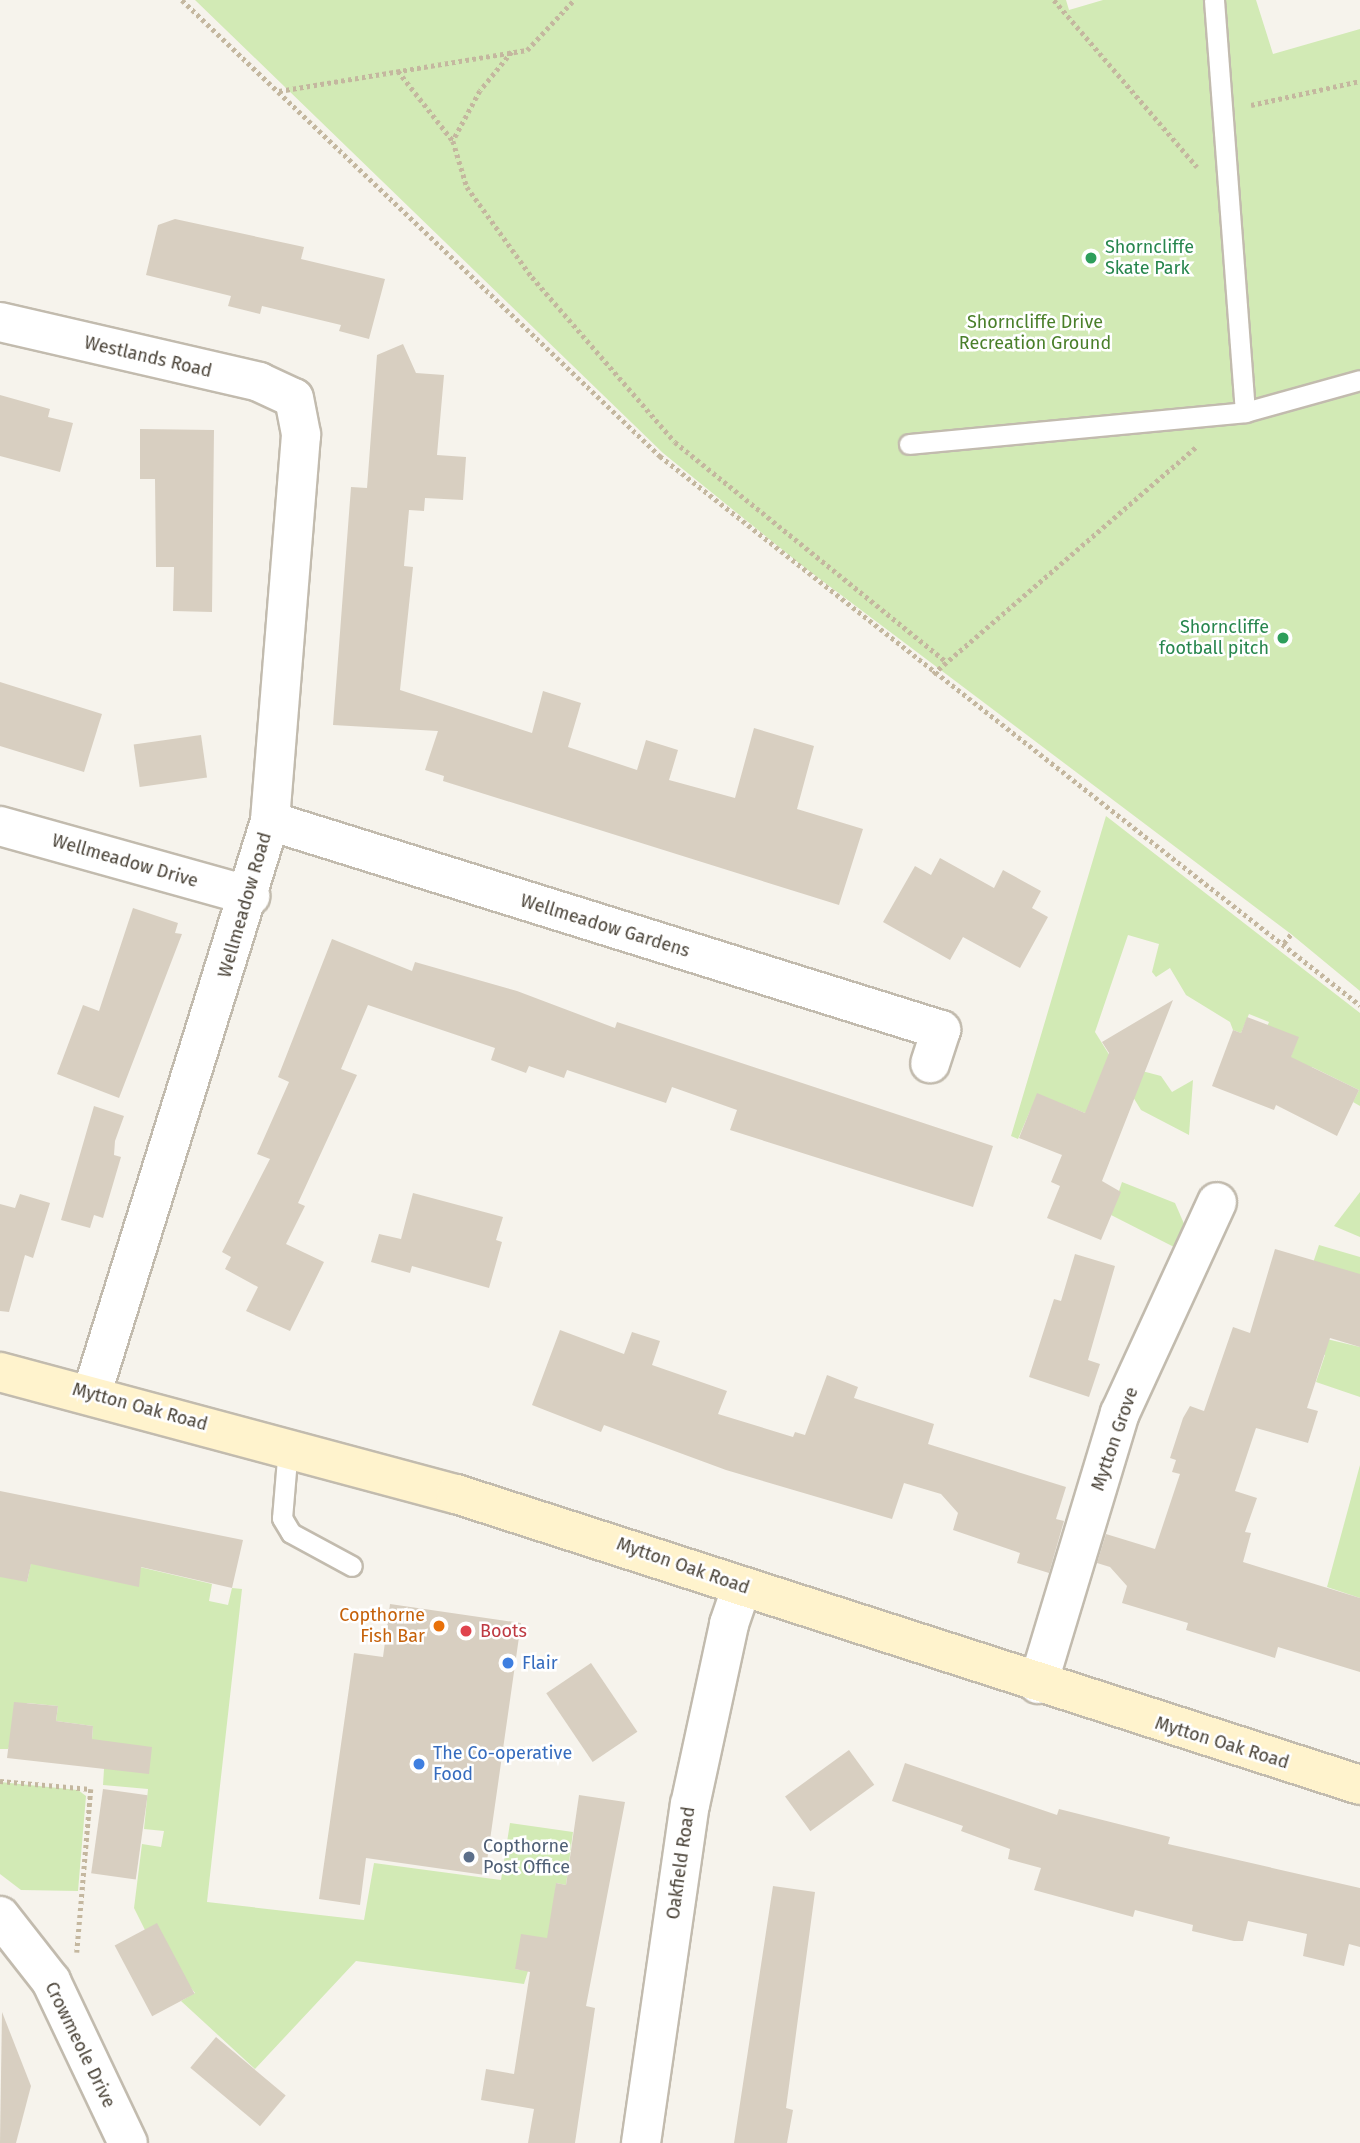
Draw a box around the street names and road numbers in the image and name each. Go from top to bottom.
street label: Westlands Road [82,332,214,382]
street label: Wellmeadow Drive [49,830,201,892]
street label: Wellmeadow Road [214,830,276,980]
street label: Wellmeadow Gardens [518,890,692,962]
street label: Mytton Oak Road [70,1379,210,1435]
street label: Mytton Grove [1087,1384,1143,1494]
street label: Mytton Oak Road [614,1533,752,1599]
street label: Mytton Oak Road [1152,1712,1292,1774]
street label: Oakfield Road [662,1805,700,1921]
street label: Crowmeole Drive [40,1979,120,2111]

